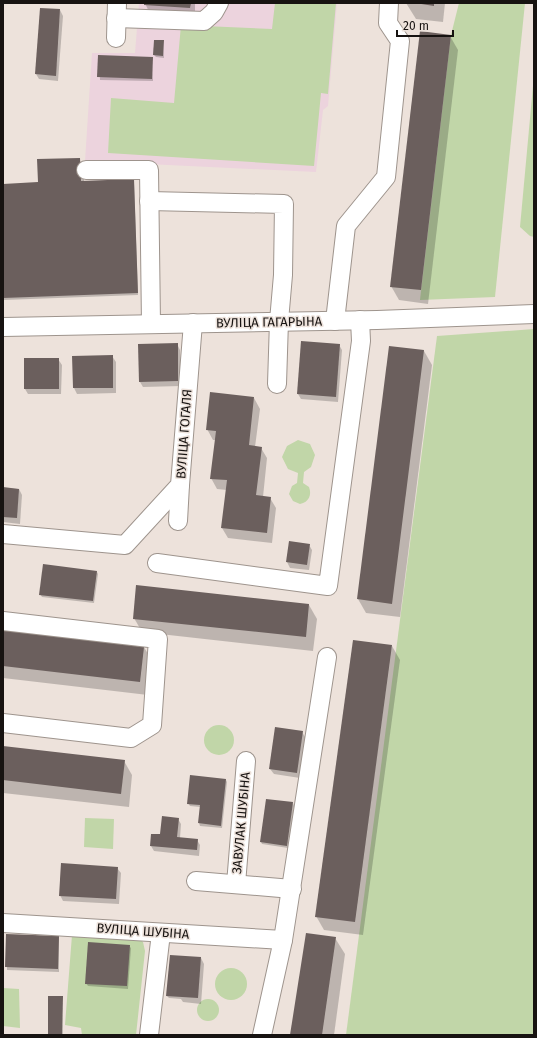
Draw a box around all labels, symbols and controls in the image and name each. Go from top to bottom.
scale bar [397,12,453,38]
text: 20 m [403,19,429,33]
street label: ВУЛІЦА ГАГАРЫНА [216,314,323,330]
street label: ВУЛІЦА ГОГАЛЯ [173,388,195,480]
street label: ЗАВУЛАК ШУБІНА [229,771,253,875]
street label: ВУЛІЦА ШУБІНА [96,920,190,942]

